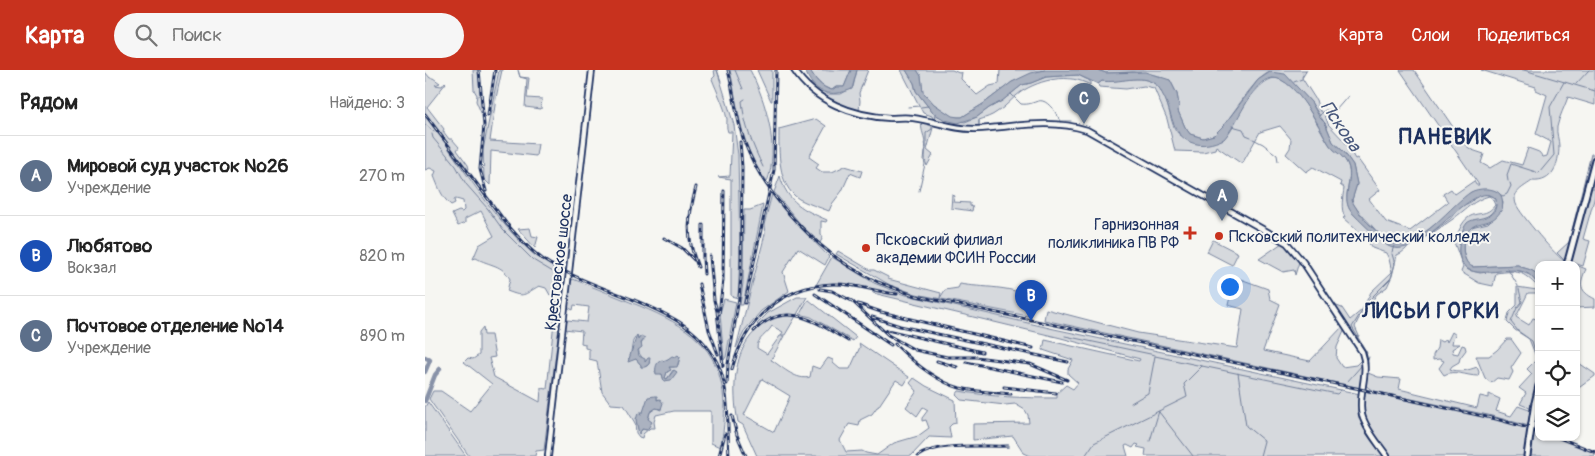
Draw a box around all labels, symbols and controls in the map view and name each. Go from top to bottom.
search box [114,13,464,58]
text: Карта [25,21,84,50]
icon: search [132,21,160,49]
text: Поиск [172,23,222,47]
text: Карта [1339,24,1383,47]
text: Слои [1411,24,1449,47]
text: Поделиться [1477,24,1570,47]
pin: C [1068,83,1100,124]
text: Рядом [20,89,78,116]
text: Найдено: 3 [329,93,405,113]
water label: Пскова [1315,97,1367,157]
district label: ПАНЕВИК [1399,124,1493,151]
text: Мировой суд участок №26 [67,154,289,178]
text: A [31,166,41,186]
text: 270 m [359,166,405,186]
text: Учреждение [67,178,151,198]
pin: A [1206,180,1238,221]
street label: Крестовское шоссе [541,193,577,332]
place label: Гарнизонная поликлиника ПВ РФ [1048,215,1179,253]
marker: Гарнизонная поликлиника ПВ РФ [1183,226,1197,240]
place label: Псковский политехнический колледж [1229,227,1490,247]
place label: Псковский филиал академии ФСИН России [876,230,1036,268]
marker: Псковский политехнический колледж [1213,230,1225,242]
text: Любятово [67,234,152,258]
marker: Псковский филиал академии ФСИН России [860,242,872,254]
text: B [31,246,41,266]
text: 820 m [359,246,405,266]
text: Вокзал [67,258,116,278]
map controls [1535,261,1580,441]
button: + [1535,261,1580,306]
your location [1217,274,1243,300]
pin: B [1015,280,1047,321]
district label: ЛИСЬИ ГОРКИ [1361,298,1500,325]
button: − [1535,306,1580,351]
text: Почтовое отделение №14 [67,314,284,338]
text: C [31,326,41,346]
text: 890 m [360,326,405,346]
text: Учреждение [67,338,151,358]
button: locate [1535,351,1580,396]
button: layers [1535,396,1580,441]

